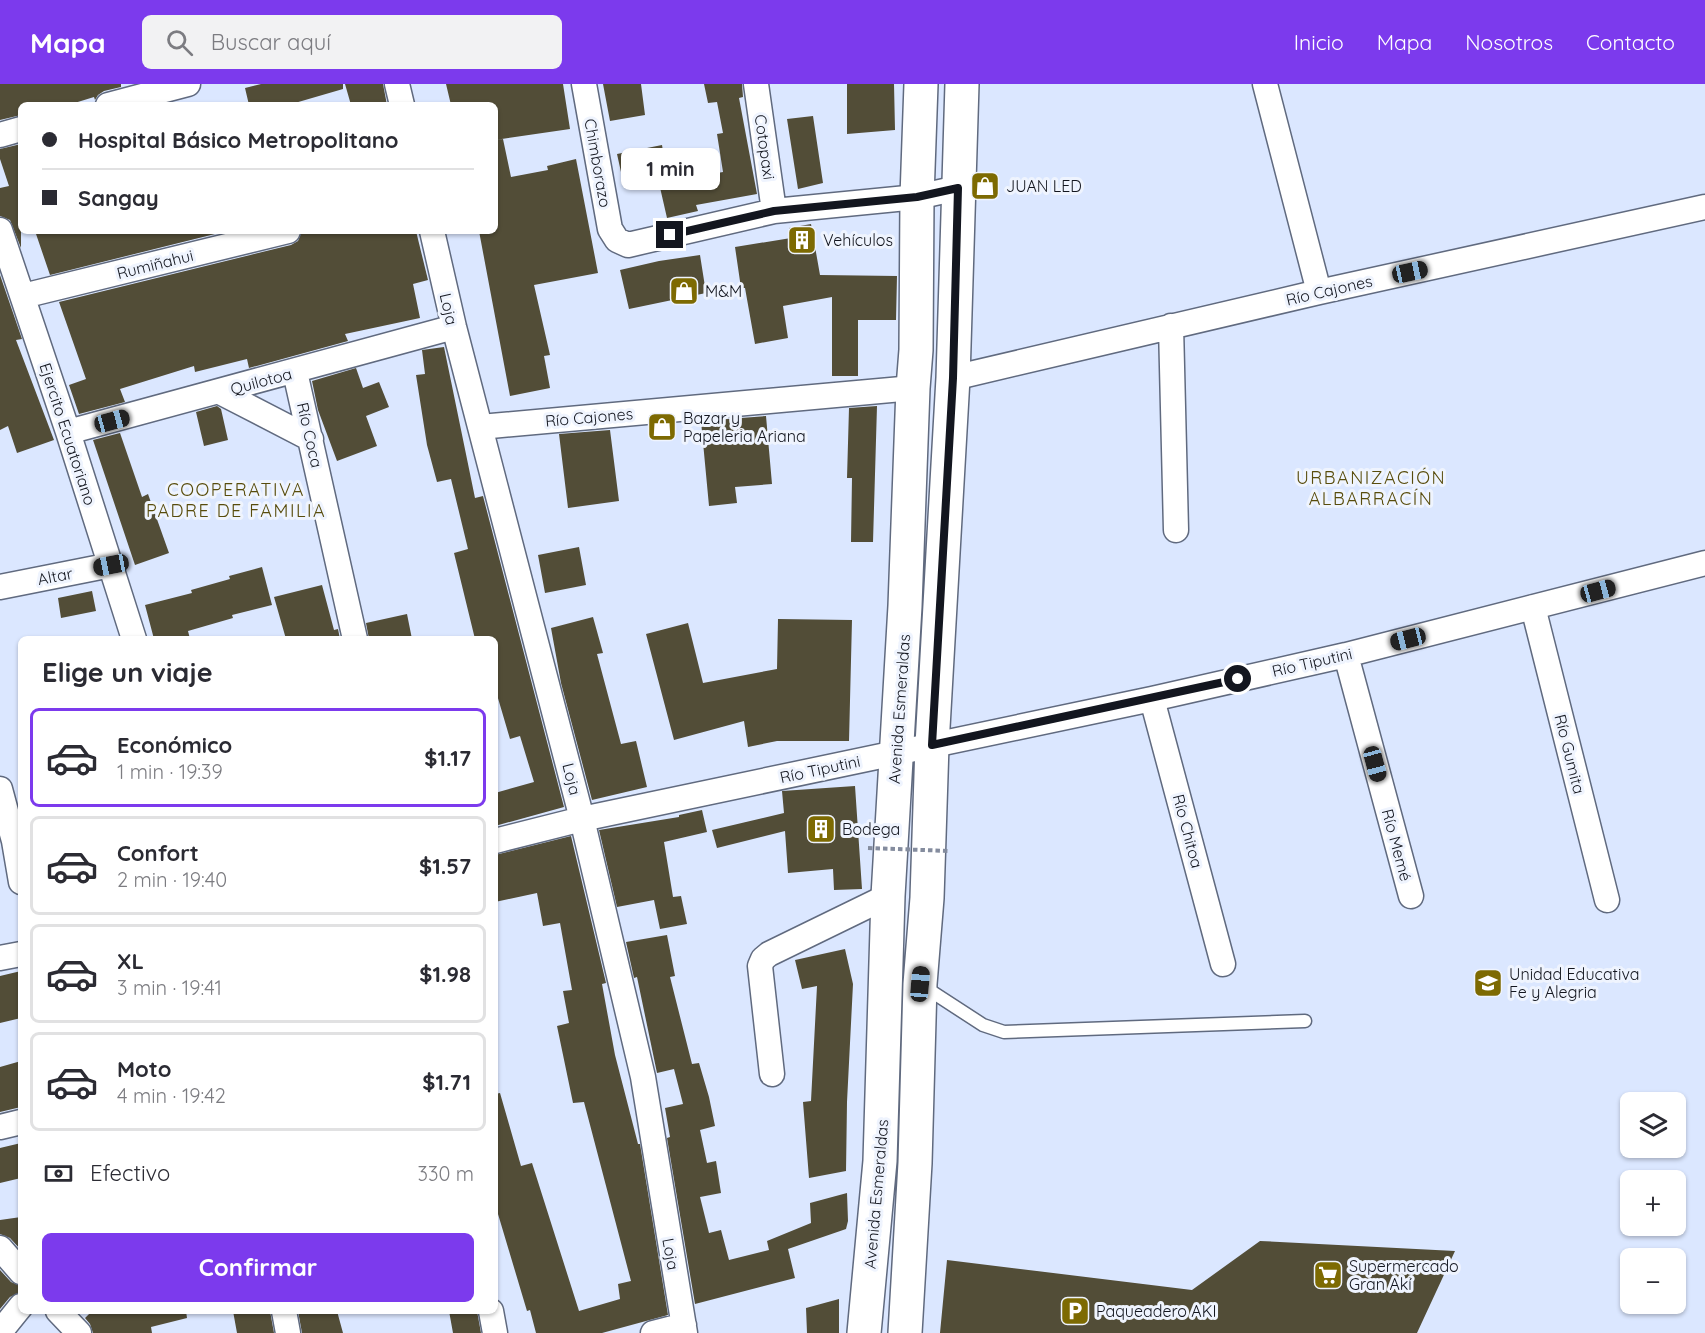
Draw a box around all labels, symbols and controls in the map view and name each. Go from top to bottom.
search box [142,15,562,69]
text: Mapa [30,25,106,60]
icon: search [163,26,196,59]
text: Buscar aquí [211,28,331,56]
text: Inicio [1294,29,1344,55]
text: Mapa [1377,29,1432,55]
text: Nosotros [1465,29,1553,55]
text: Contacto [1586,29,1675,55]
street label: Cotopaxi [751,113,779,181]
street label: Chimborazo [580,117,616,209]
text: Hospital Básico Metropolitano [78,126,399,154]
callout: 1 min [620,148,720,190]
text: 1 min [646,156,695,181]
shop icon: JUAN LED [969,170,1001,202]
place label: JUAN LED [1006,176,1082,196]
text: Sangay [78,184,159,212]
route end [656,221,683,248]
building icon: Vehículos [786,224,818,256]
place label: Vehículos [823,230,893,250]
street label: Rumiñahui [115,245,195,283]
car [1391,259,1429,285]
street label: Río Cajones [1284,270,1374,310]
shop icon: M&M [668,275,700,307]
place label: M&M [705,281,742,301]
street label: Loja [436,291,462,327]
street label: Ejercito Ecuatoriano [36,360,100,508]
street label: Quilotoa [228,363,294,399]
street label: Río Coca [293,400,327,470]
street label: Río Cajones [544,403,634,431]
car [92,408,132,434]
place label: Bazar y Papeleria Ariana [683,408,806,446]
shop icon: Bazar y Papeleria Ariana [646,411,678,443]
district label: URBANIZACIÓN ALBARRACÍN [1296,466,1446,510]
district label: COOPERATIVA PADRE DE FAMILIA [146,478,326,522]
car [92,553,130,577]
street label: Altar [36,563,74,589]
car [1578,578,1618,604]
car [1388,626,1428,652]
street label: Avenida Esmeraldas [884,633,914,785]
street label: Río Tiputini [1270,643,1354,681]
text: Elige un viaje [42,655,213,689]
route start [1224,665,1251,692]
street label: Río Gumita [1550,712,1590,796]
icon: car [45,731,99,785]
text: Económico [117,731,232,759]
text: $1.17 [424,744,471,772]
car [1362,744,1388,784]
street label: Río Tiputini [778,751,862,787]
text: 1 min · 19:39 [117,759,223,784]
street label: Loja [558,761,586,797]
street label: Río Chitoa [1169,792,1207,870]
street label: Río Memé [1378,807,1416,883]
building icon: Bodega [805,813,837,845]
place label: Bodega [842,819,900,839]
icon: car [45,839,99,893]
text: Confort [117,839,199,867]
text: $1.57 [419,852,471,880]
text: 2 min · 19:40 [117,867,227,892]
icon: car [45,947,99,1001]
text: XL [117,947,144,975]
text: $1.98 [419,960,471,988]
place label: Unidad Educativa Fe y Alegria [1509,964,1640,1002]
car [909,965,931,1003]
school or university icon: Unidad Educativa Fe y Alegria [1472,967,1504,999]
text: 3 min · 19:41 [117,975,222,1000]
icon: car [45,1055,99,1109]
text: Moto [117,1055,171,1083]
text: $1.71 [422,1068,471,1096]
text: 4 min · 19:42 [117,1083,226,1108]
map controls [1620,1092,1686,1314]
button: layers [1620,1092,1686,1158]
street label: Avenida Esmeraldas [859,1118,893,1270]
icon: cash [42,1157,75,1190]
text: Efectivo [90,1159,170,1187]
text: 330 m [417,1161,474,1186]
button: + [1620,1170,1686,1236]
button: Confirmar [42,1233,474,1302]
street label: Loja [658,1236,684,1272]
button: − [1620,1248,1686,1314]
place label: Supermercado Gran Akí [1349,1256,1459,1294]
supermarket icon: Supermercado Gran Akí [1312,1259,1344,1291]
parking icon: Paqueadero AKI [1059,1295,1091,1327]
place label: Paqueadero AKI [1096,1301,1216,1321]

